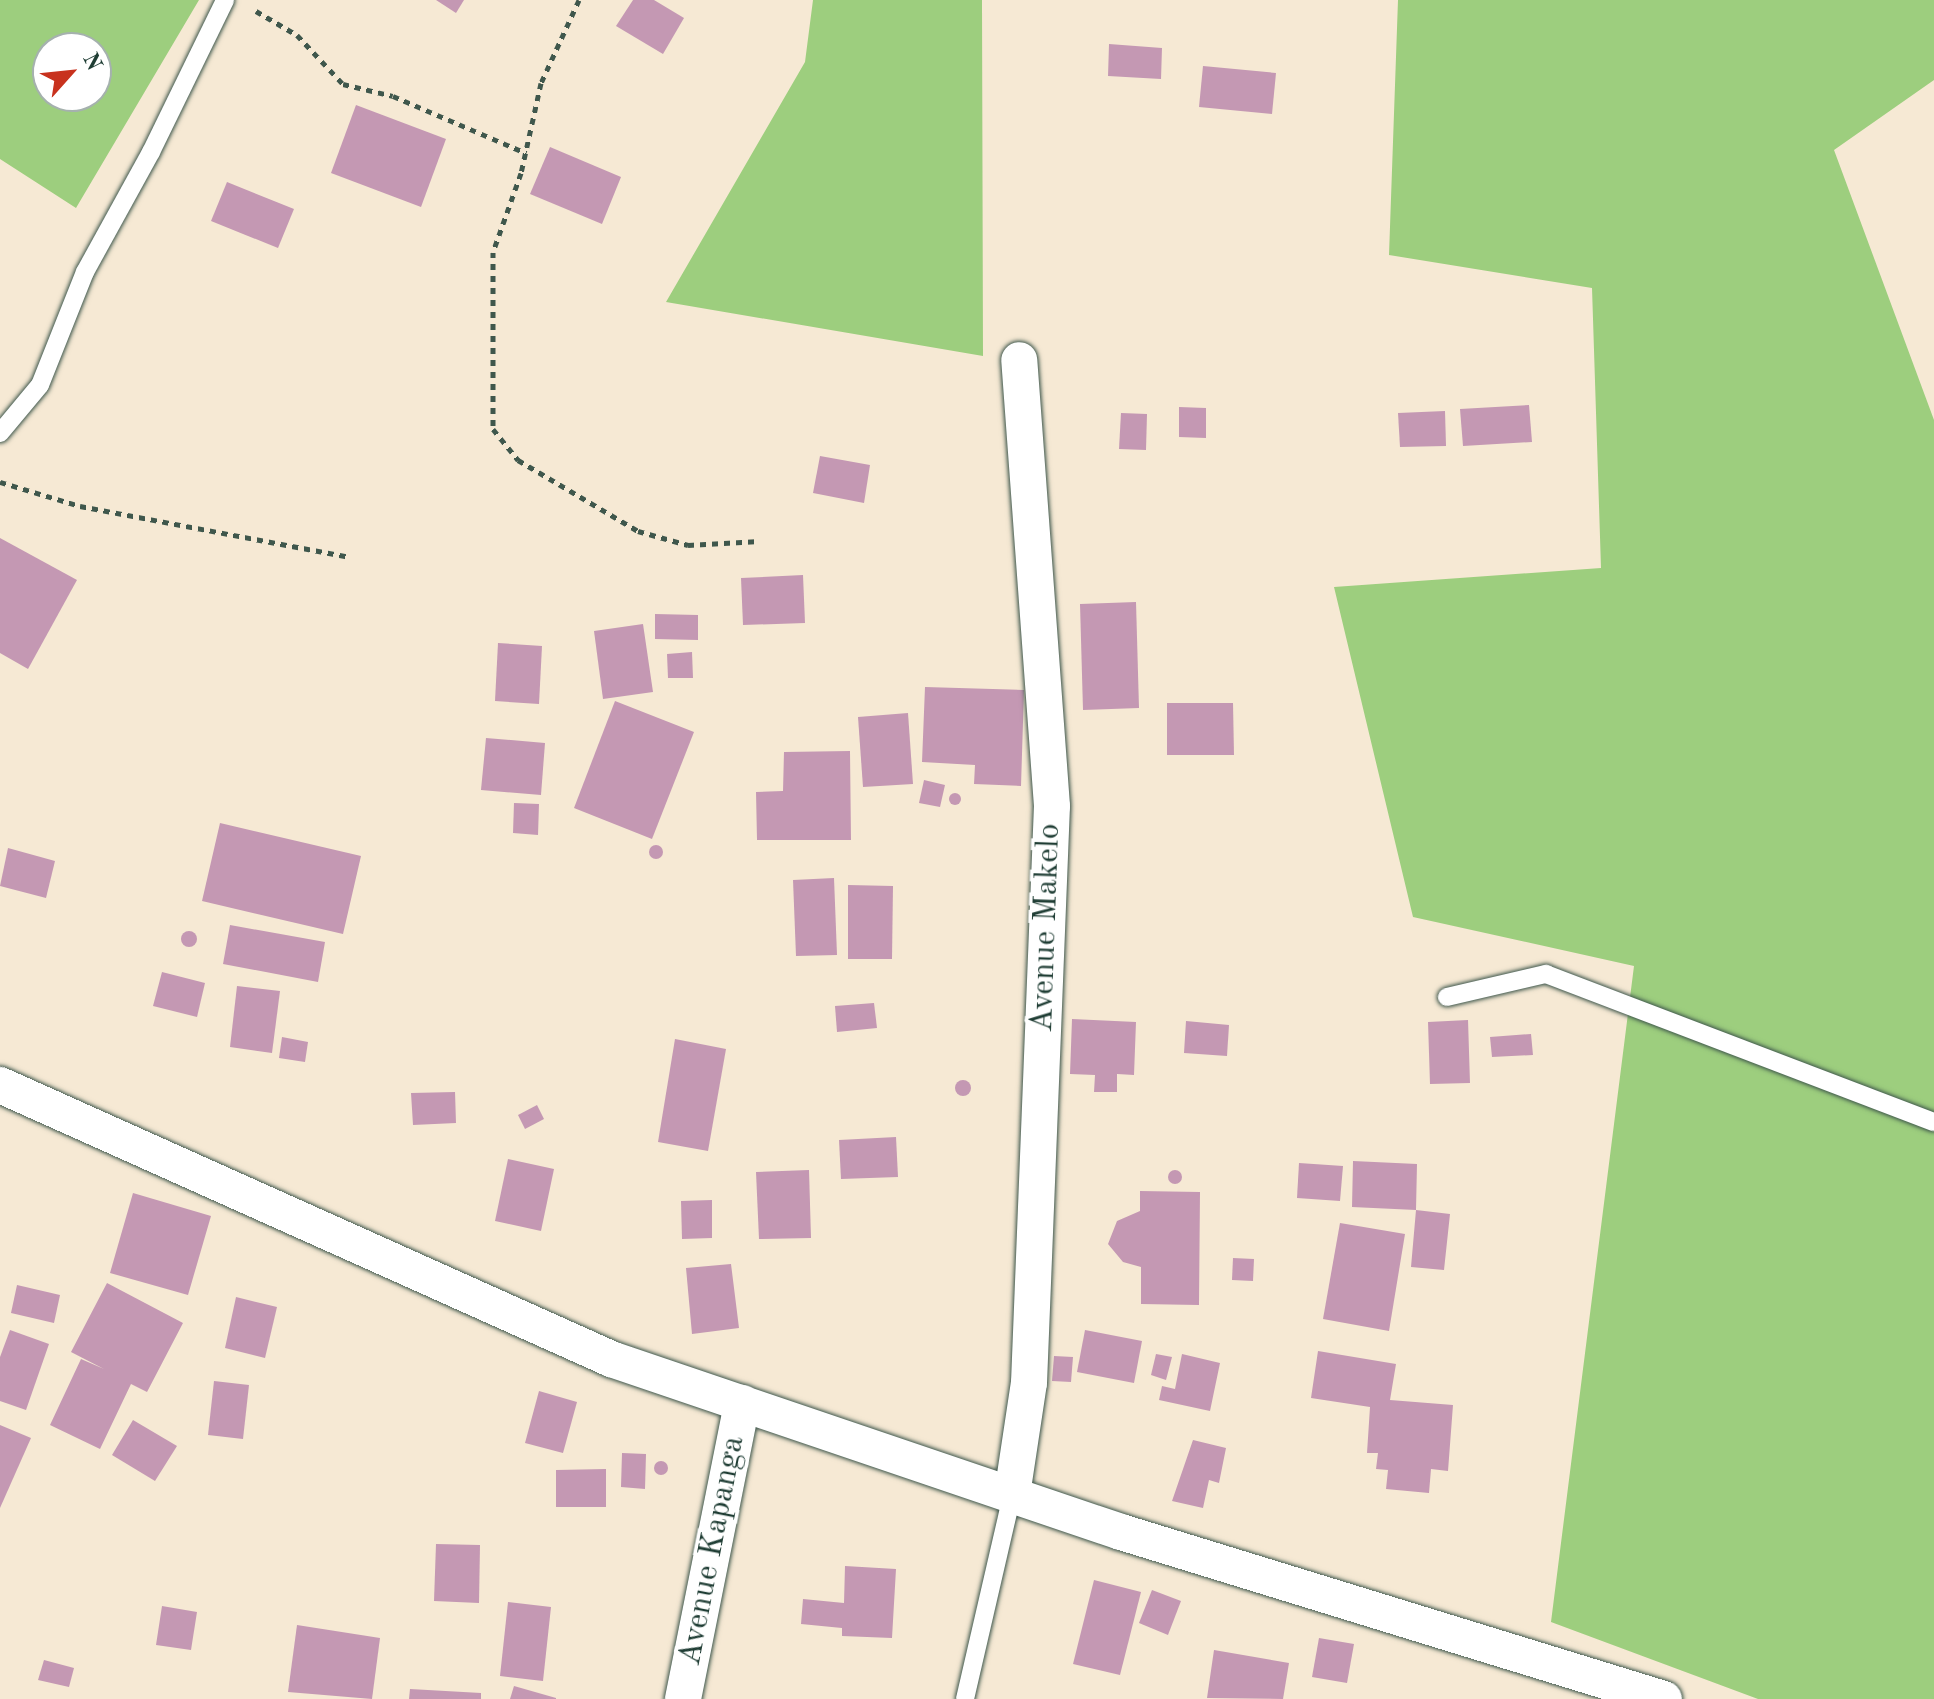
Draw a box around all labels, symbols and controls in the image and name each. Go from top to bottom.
north arrow [32,32,112,112]
text: N [78,50,105,74]
street label: Avenue Makelo [1024,823,1070,1033]
street label: Avenue Kapanga [672,1433,754,1669]

